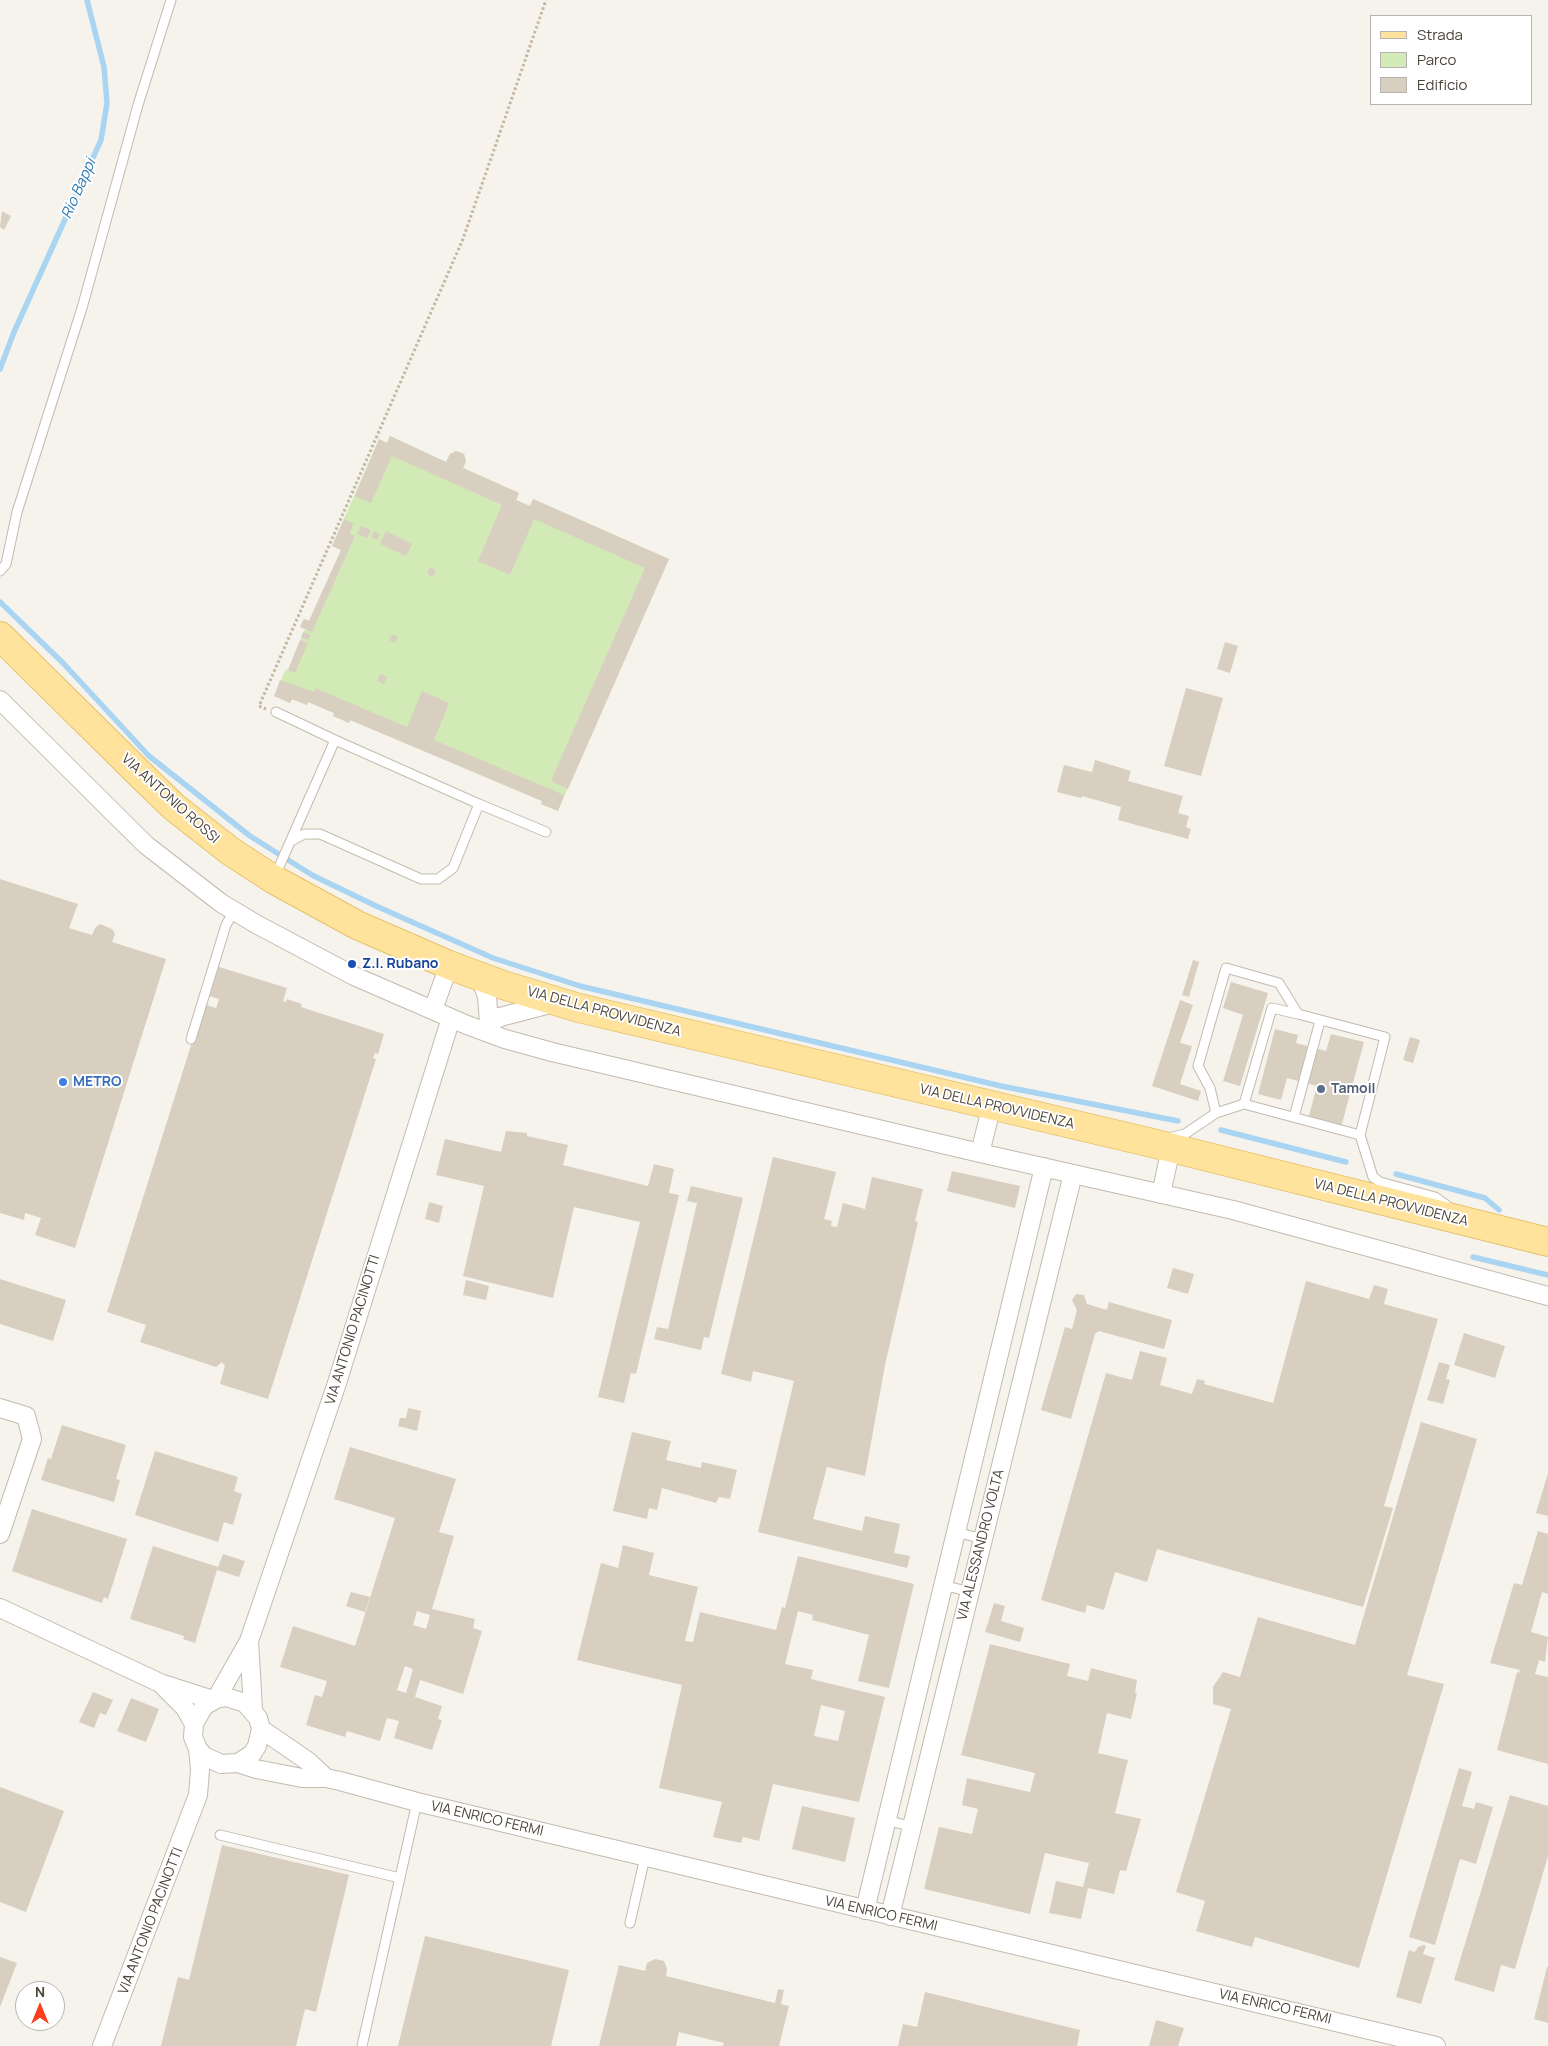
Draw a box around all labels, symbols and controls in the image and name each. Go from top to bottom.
legend [1370,15,1533,105]
text: Strada [1417,24,1463,45]
text: Parco [1417,49,1456,70]
text: Edificio [1417,74,1467,95]
water label: Rio Bappi [58,156,100,222]
street label: VIA ANTONIO ROSSI [118,751,222,847]
place label: Z.I. Rubano [362,956,438,972]
marker: Z.I. Rubano [346,958,358,970]
street label: VIA DELLA PROVVIDENZA [525,983,683,1041]
place label: METRO [73,1074,121,1090]
marker: METRO [57,1076,69,1088]
street label: VIA DELLA PROVVIDENZA [918,1081,1076,1133]
place label: Tamoil [1331,1081,1376,1097]
marker: Tamoil [1315,1083,1327,1095]
street label: VIA DELLA PROVVIDENZA [1312,1176,1470,1230]
street label: VIA ANTONIO PACINOTTI [322,1253,384,1407]
street label: VIA ALESSANDRO VOLTA [954,1468,1008,1622]
street label: VIA ENRICO FERMI [429,1798,545,1840]
street label: VIA ANTONIO PACINOTTI [115,1845,187,1997]
street label: VIA ENRICO FERMI [823,1893,939,1935]
north arrow [15,1981,65,2031]
text: N [35,1982,45,2001]
street label: VIA ENRICO FERMI [1217,1986,1333,2028]

